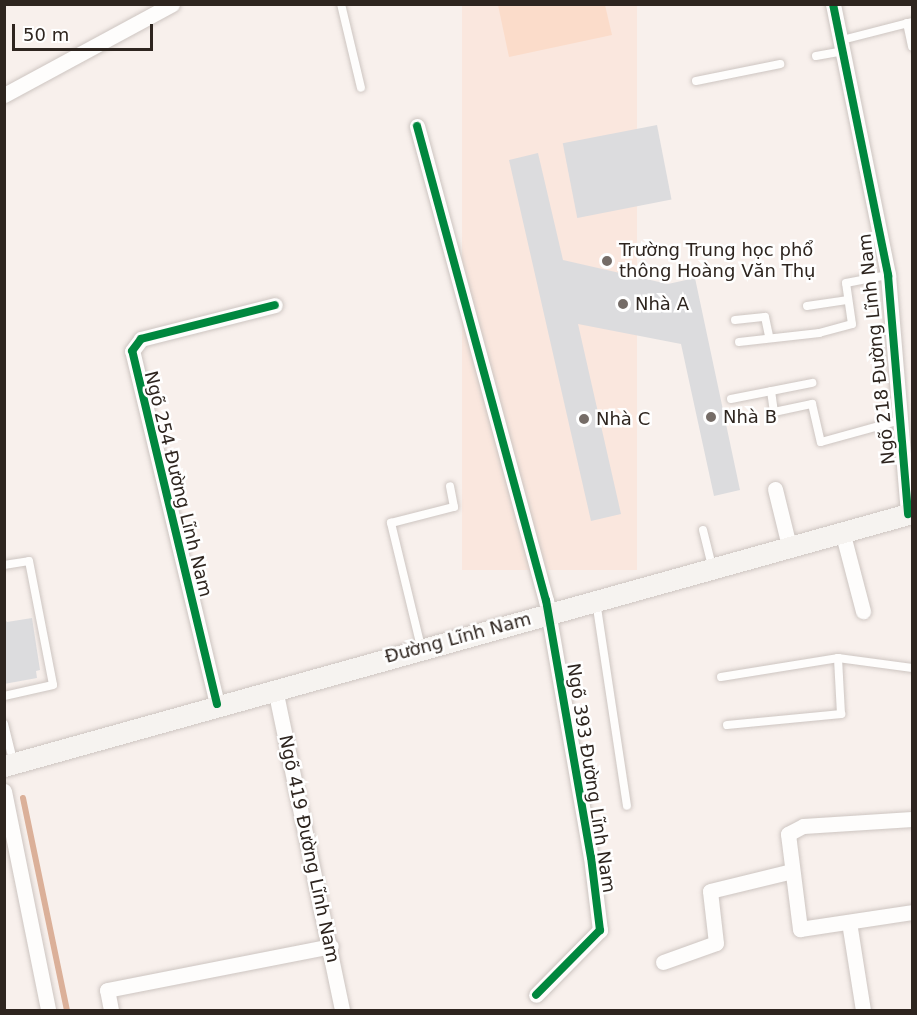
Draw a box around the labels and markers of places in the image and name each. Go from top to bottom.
place label: Trường Trung học phổ thông Hoàng Văn Thụ [619,240,815,282]
marker: Trường Trung học phổ thông Hoàng Văn Thụ [600,254,614,268]
place label: Nhà A [635,293,689,315]
marker: Nhà A [616,297,630,311]
place label: Nhà B [723,406,777,428]
place label: Nhà C [596,408,650,430]
marker: Nhà B [704,410,718,424]
marker: Nhà C [577,412,591,426]

